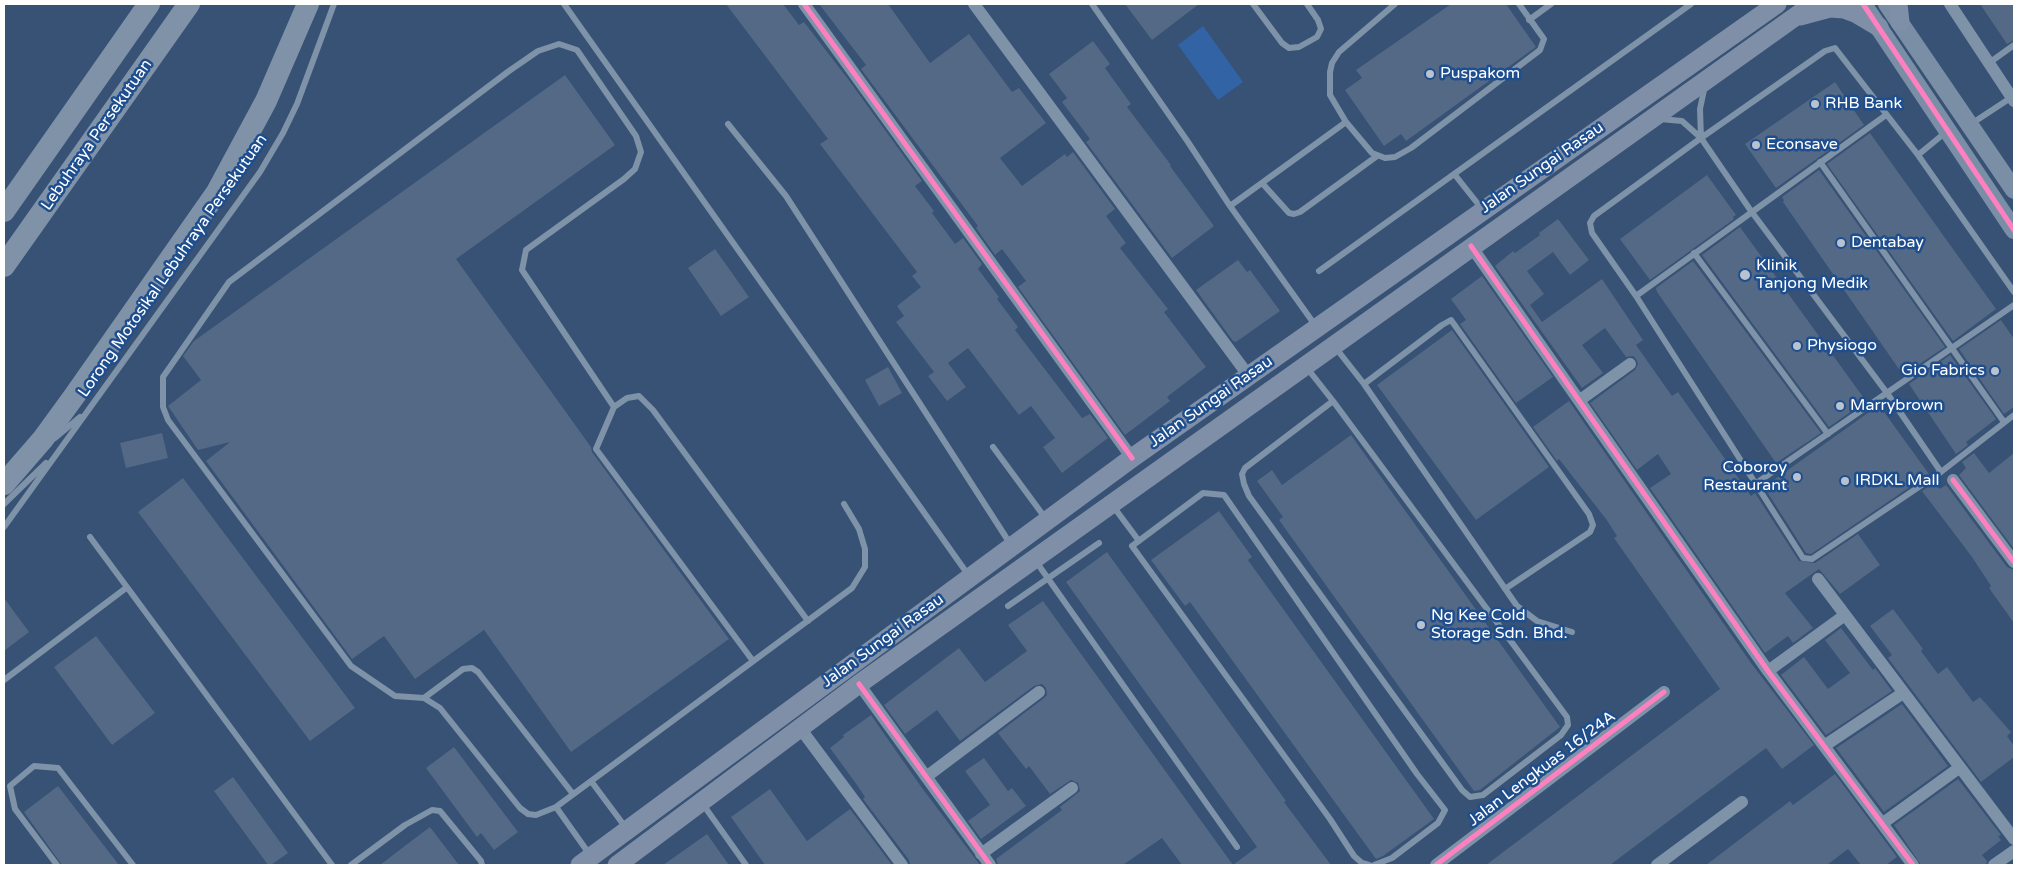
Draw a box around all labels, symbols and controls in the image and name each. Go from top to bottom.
street label: Lebuhraya Persekutuan [38,56,156,214]
place label: Puspakom [1440,64,1520,84]
marker: Puspakom [1424,68,1436,80]
place label: RHB Bank [1825,94,1902,114]
marker: RHB Bank [1809,98,1821,110]
street label: Jalan Sungai Rasau [1476,118,1608,218]
street label: Lorong Motosikal Lebuhraya Persekutuan [74,131,272,401]
place label: Econsave [1766,135,1838,155]
marker: Econsave [1750,139,1762,151]
place label: Dentabay [1851,233,1924,253]
marker: Dentabay [1835,237,1847,249]
place label: Klinik Tanjong Medik [1756,256,1868,294]
marker: Klinik Tanjong Medik [1738,268,1752,282]
place label: Physiogo [1807,336,1877,356]
marker: Physiogo [1791,340,1803,352]
street label: Jalan Sungai Rasau [1145,352,1277,452]
place label: Gio Fabrics [1901,361,1985,381]
marker: Gio Fabrics [1989,365,2001,377]
place label: Marrybrown [1850,396,1943,416]
marker: Marrybrown [1834,400,1846,412]
place label: Coboroy Restaurant [1703,458,1787,496]
marker: Coboroy Restaurant [1791,471,1803,483]
place label: IRDKL Mall [1855,471,1939,491]
marker: IRDKL Mall [1839,475,1851,487]
street label: Jalan Sungai Rasau [818,590,948,692]
place label: Ng Kee Cold Storage Sdn. Bhd. [1431,606,1568,644]
marker: Ng Kee Cold Storage Sdn. Bhd. [1415,619,1427,631]
street label: Jalan Lengkuas 16/24A [1464,707,1620,831]

